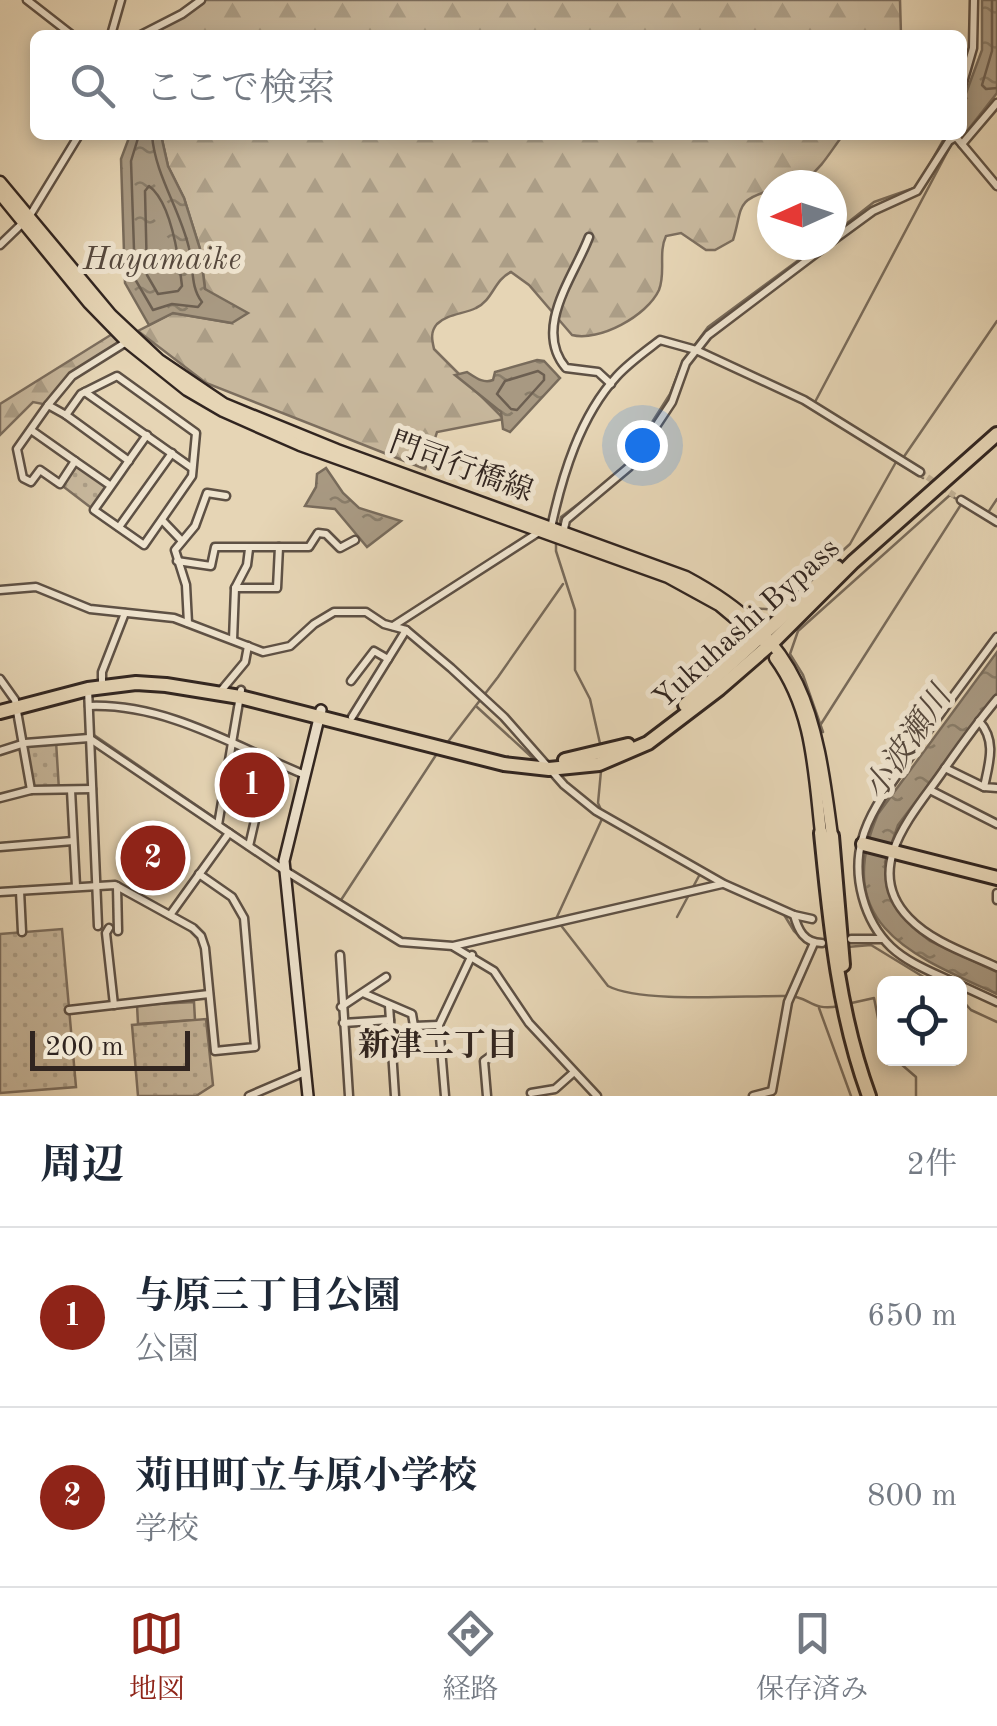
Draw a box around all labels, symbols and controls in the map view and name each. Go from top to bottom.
search box [30,30,967,140]
icon: search [65,58,120,113]
text: ここで検索 [145,71,335,109]
north arrow [757,170,847,260]
water label: Hayamaike [82,245,241,277]
your location [617,420,668,471]
street label: 門司行橋線 [385,425,538,508]
street label: Yukuhashi Bypass [648,533,846,715]
water label: 小波瀬川 [857,678,960,806]
pin: 1 [220,748,284,822]
pin: 2 [120,820,186,896]
map controls [877,976,967,1066]
button: locate [877,976,967,1066]
scale bar [30,1026,190,1070]
district label: 新津二丁目 [358,1027,518,1063]
text: 200 m [45,1034,124,1062]
text: 周辺 [40,1146,124,1188]
text: 2件 [906,1150,957,1182]
text: 与原三丁目公園 [135,1279,401,1317]
text: 1 [63,1301,82,1333]
text: 650 m [867,1301,957,1333]
text: 公園 [135,1335,199,1367]
text: 苅田町立与原小学校 [135,1459,477,1497]
text: 2 [63,1481,82,1513]
text: 800 m [867,1481,957,1513]
text: 学校 [135,1515,199,1547]
tab: 地図 [129,1606,185,1709]
tab: 経路 [442,1606,498,1709]
tab: 保存済み [756,1606,868,1709]

